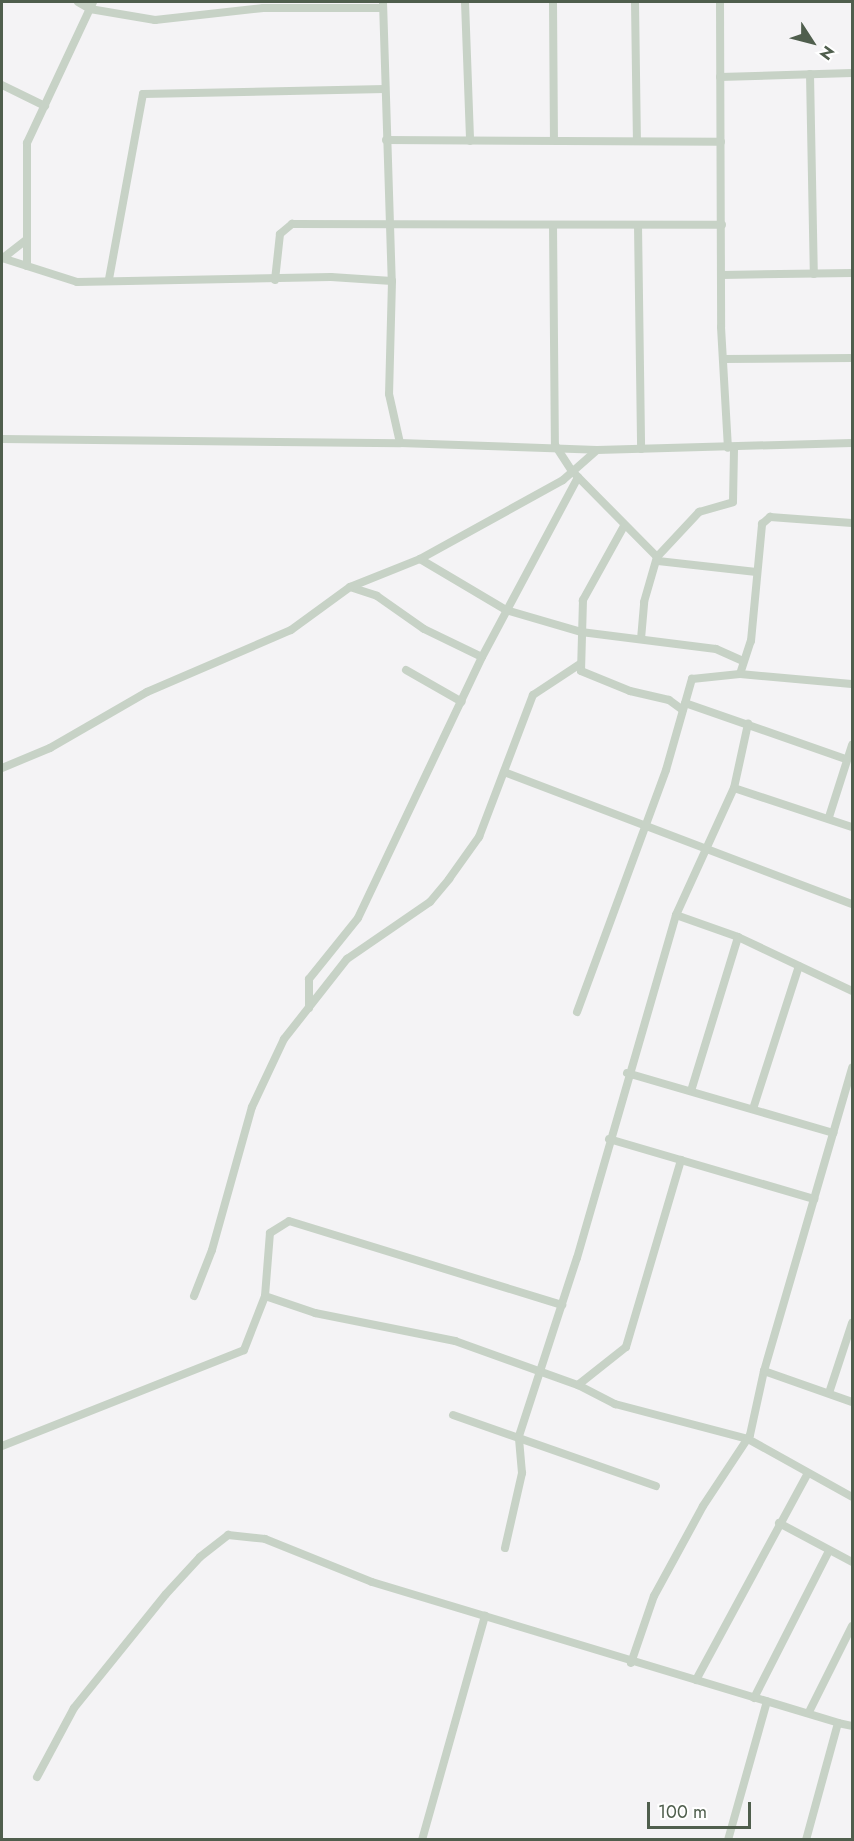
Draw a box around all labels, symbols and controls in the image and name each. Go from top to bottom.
north arrow [782,12,842,72]
text: N [814,41,840,65]
scale bar [650,1790,754,1828]
text: 100 m [658,1799,707,1825]

